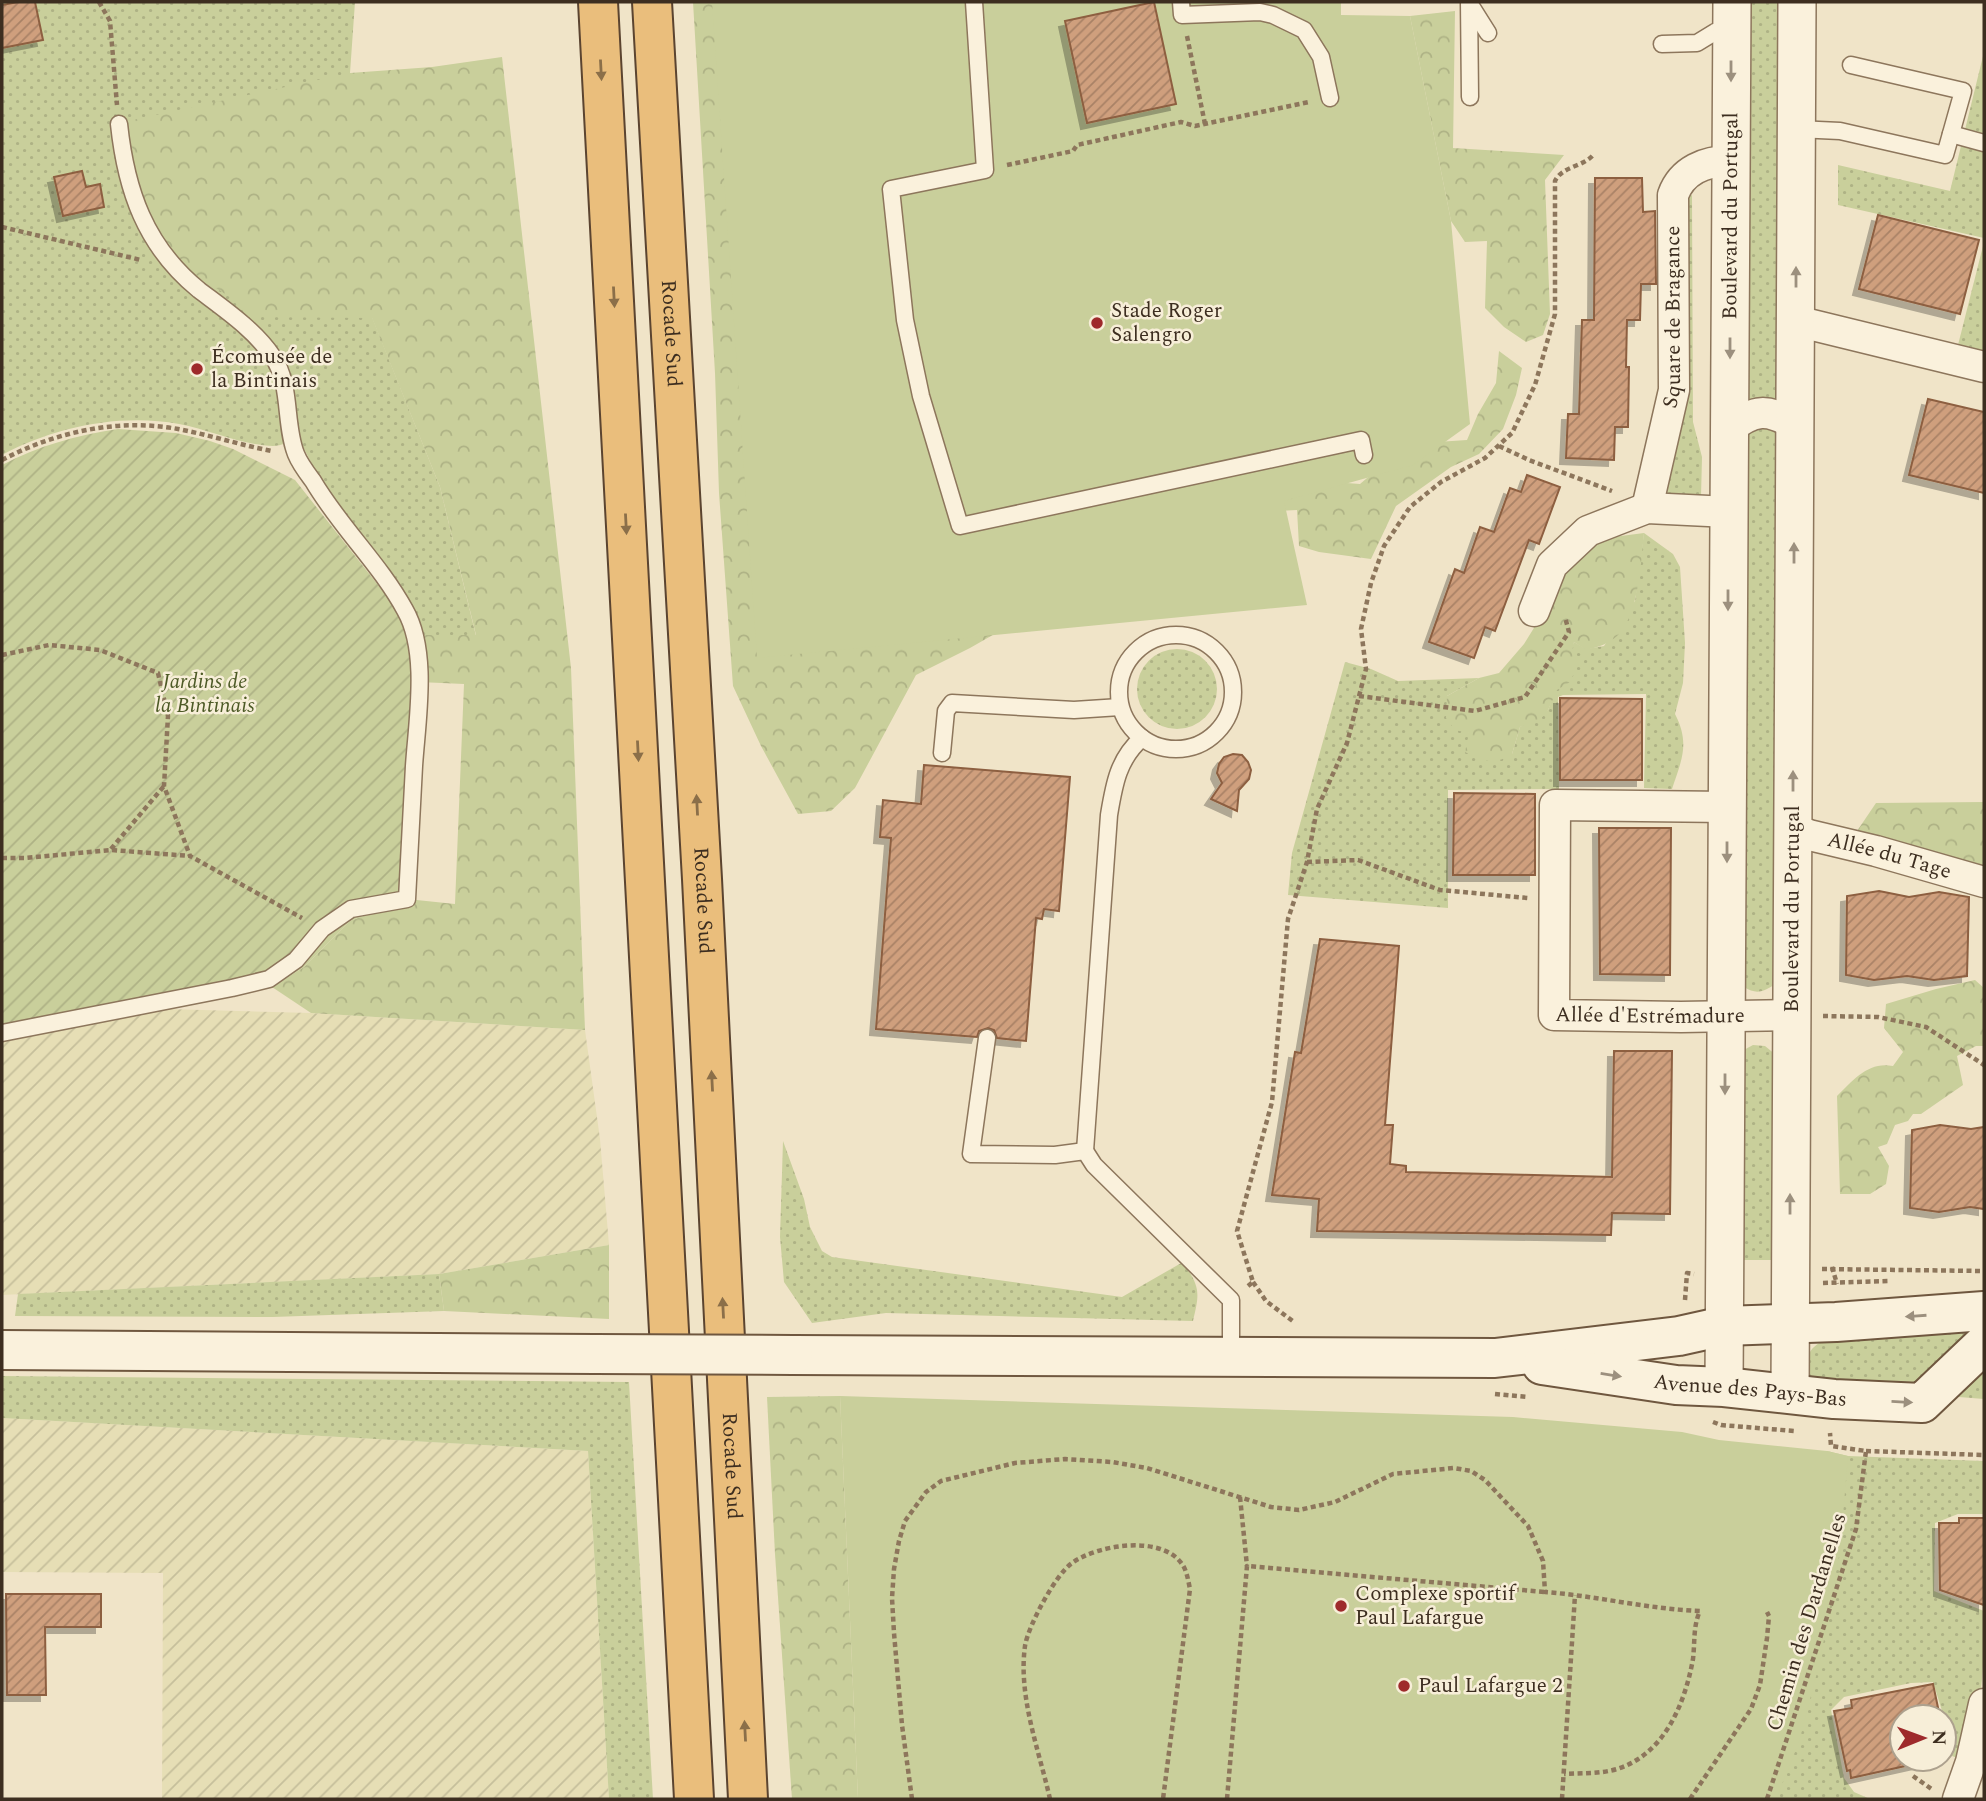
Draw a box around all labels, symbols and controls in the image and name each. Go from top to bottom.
one-way arrow [596,59,607,81]
one-way arrow [1725,60,1737,82]
street label: Boulevard du Portugal [1714,112,1747,320]
street label: Square de Bragance [1654,226,1691,412]
one-way arrow [1790,266,1802,288]
street label: Rocade Sud [652,279,690,388]
one-way arrow [608,286,619,308]
place label: Stade Roger Salengro [1111,295,1222,351]
marker: Stade Roger Salengro [1089,315,1105,331]
one-way arrow [1724,337,1735,359]
place label: Écomusée de la Bintinais [211,341,333,397]
marker: Écomusée de la Bintinais [189,361,205,377]
one-way arrow [620,513,631,535]
one-way arrow [1789,542,1800,564]
one-way arrow [1722,589,1734,611]
park label: Jardins de la Bintinais [155,666,255,722]
one-way arrow [632,741,643,763]
one-way arrow [1787,770,1799,792]
one-way arrow [692,794,703,816]
street label: Boulevard du Portugal [1776,805,1809,1013]
street label: Allée du Tage [1824,824,1955,888]
one-way arrow [1721,841,1733,863]
street label: Rocade Sud [684,846,722,955]
street label: Allée d'Estrémadure [1555,999,1745,1033]
one-way arrow [706,1070,717,1092]
one-way arrow [1719,1074,1731,1096]
one-way arrow [1784,1193,1796,1215]
one-way arrow [718,1297,729,1319]
one-way arrow [1905,1311,1927,1322]
street label: Avenue des Pays-Bas [1651,1366,1848,1416]
one-way arrow [1600,1370,1622,1381]
one-way arrow [1891,1396,1913,1407]
street label: Rocade Sud [713,1411,750,1520]
street label: Chemin des Dardanelles [1759,1509,1855,1735]
place label: Complexe sportif Paul Lafargue [1355,1578,1517,1634]
marker: Complexe sportif Paul Lafargue [1333,1598,1349,1614]
place label: Paul Lafargue 2 [1418,1670,1563,1702]
marker: Paul Lafargue 2 [1396,1678,1412,1694]
north arrow [1888,1703,1958,1773]
one-way arrow [739,1720,750,1742]
text: N [1924,1730,1953,1746]

